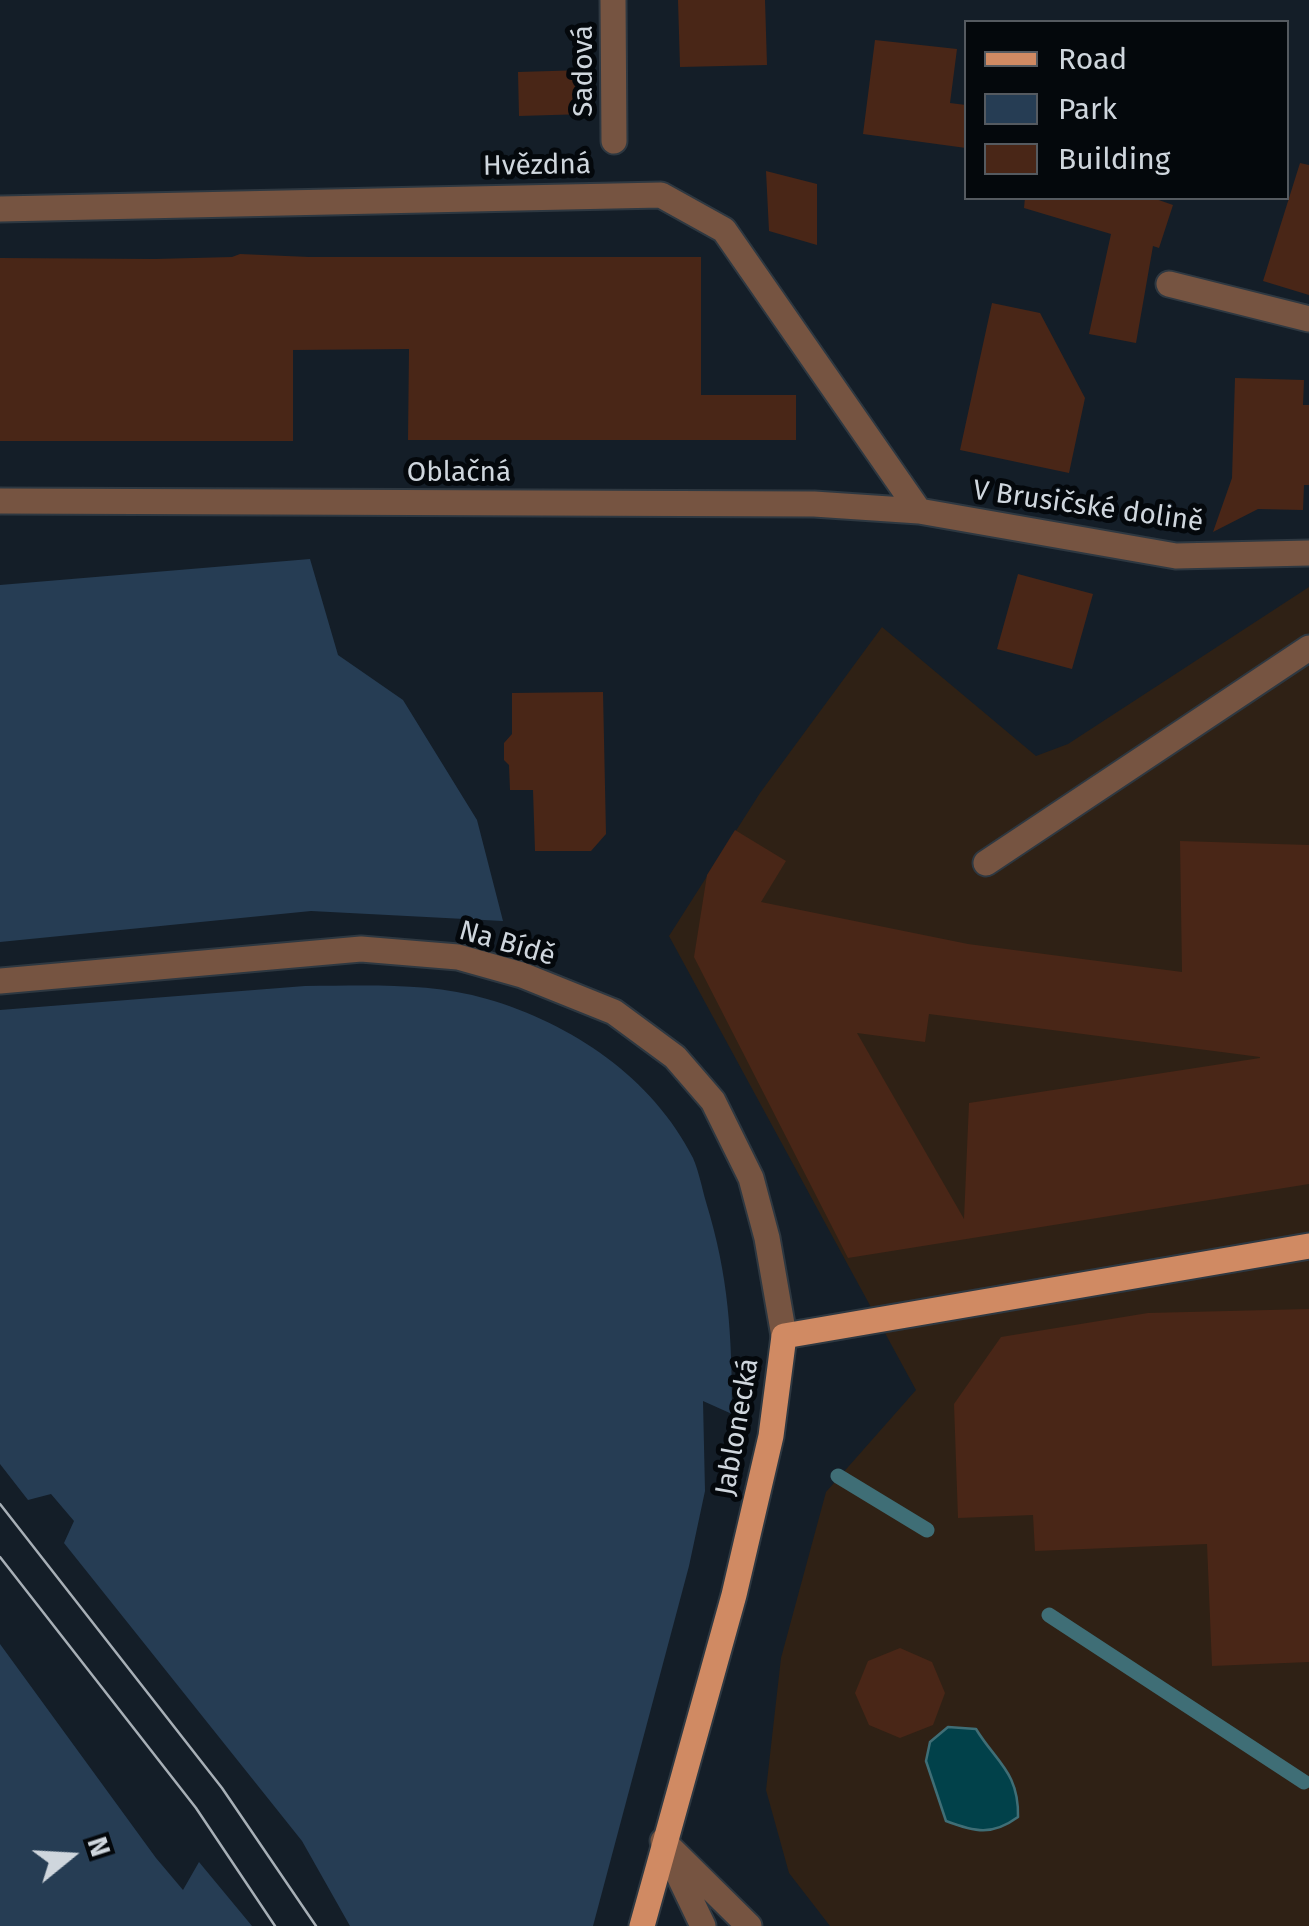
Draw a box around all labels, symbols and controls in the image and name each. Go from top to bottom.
legend [964,20,1289,200]
street label: Sadová [567,25,601,117]
text: Road [1058,41,1127,77]
text: Park [1058,91,1117,127]
text: Building [1058,141,1170,177]
street label: Hvězdná [483,148,591,184]
street label: Oblačná [407,456,511,490]
street label: V Brusičské dolině [971,474,1205,540]
street label: Na Bídě [455,914,559,974]
street label: Jablonecká [709,1356,767,1498]
north arrow [20,1806,120,1906]
text: N [80,1833,118,1861]

